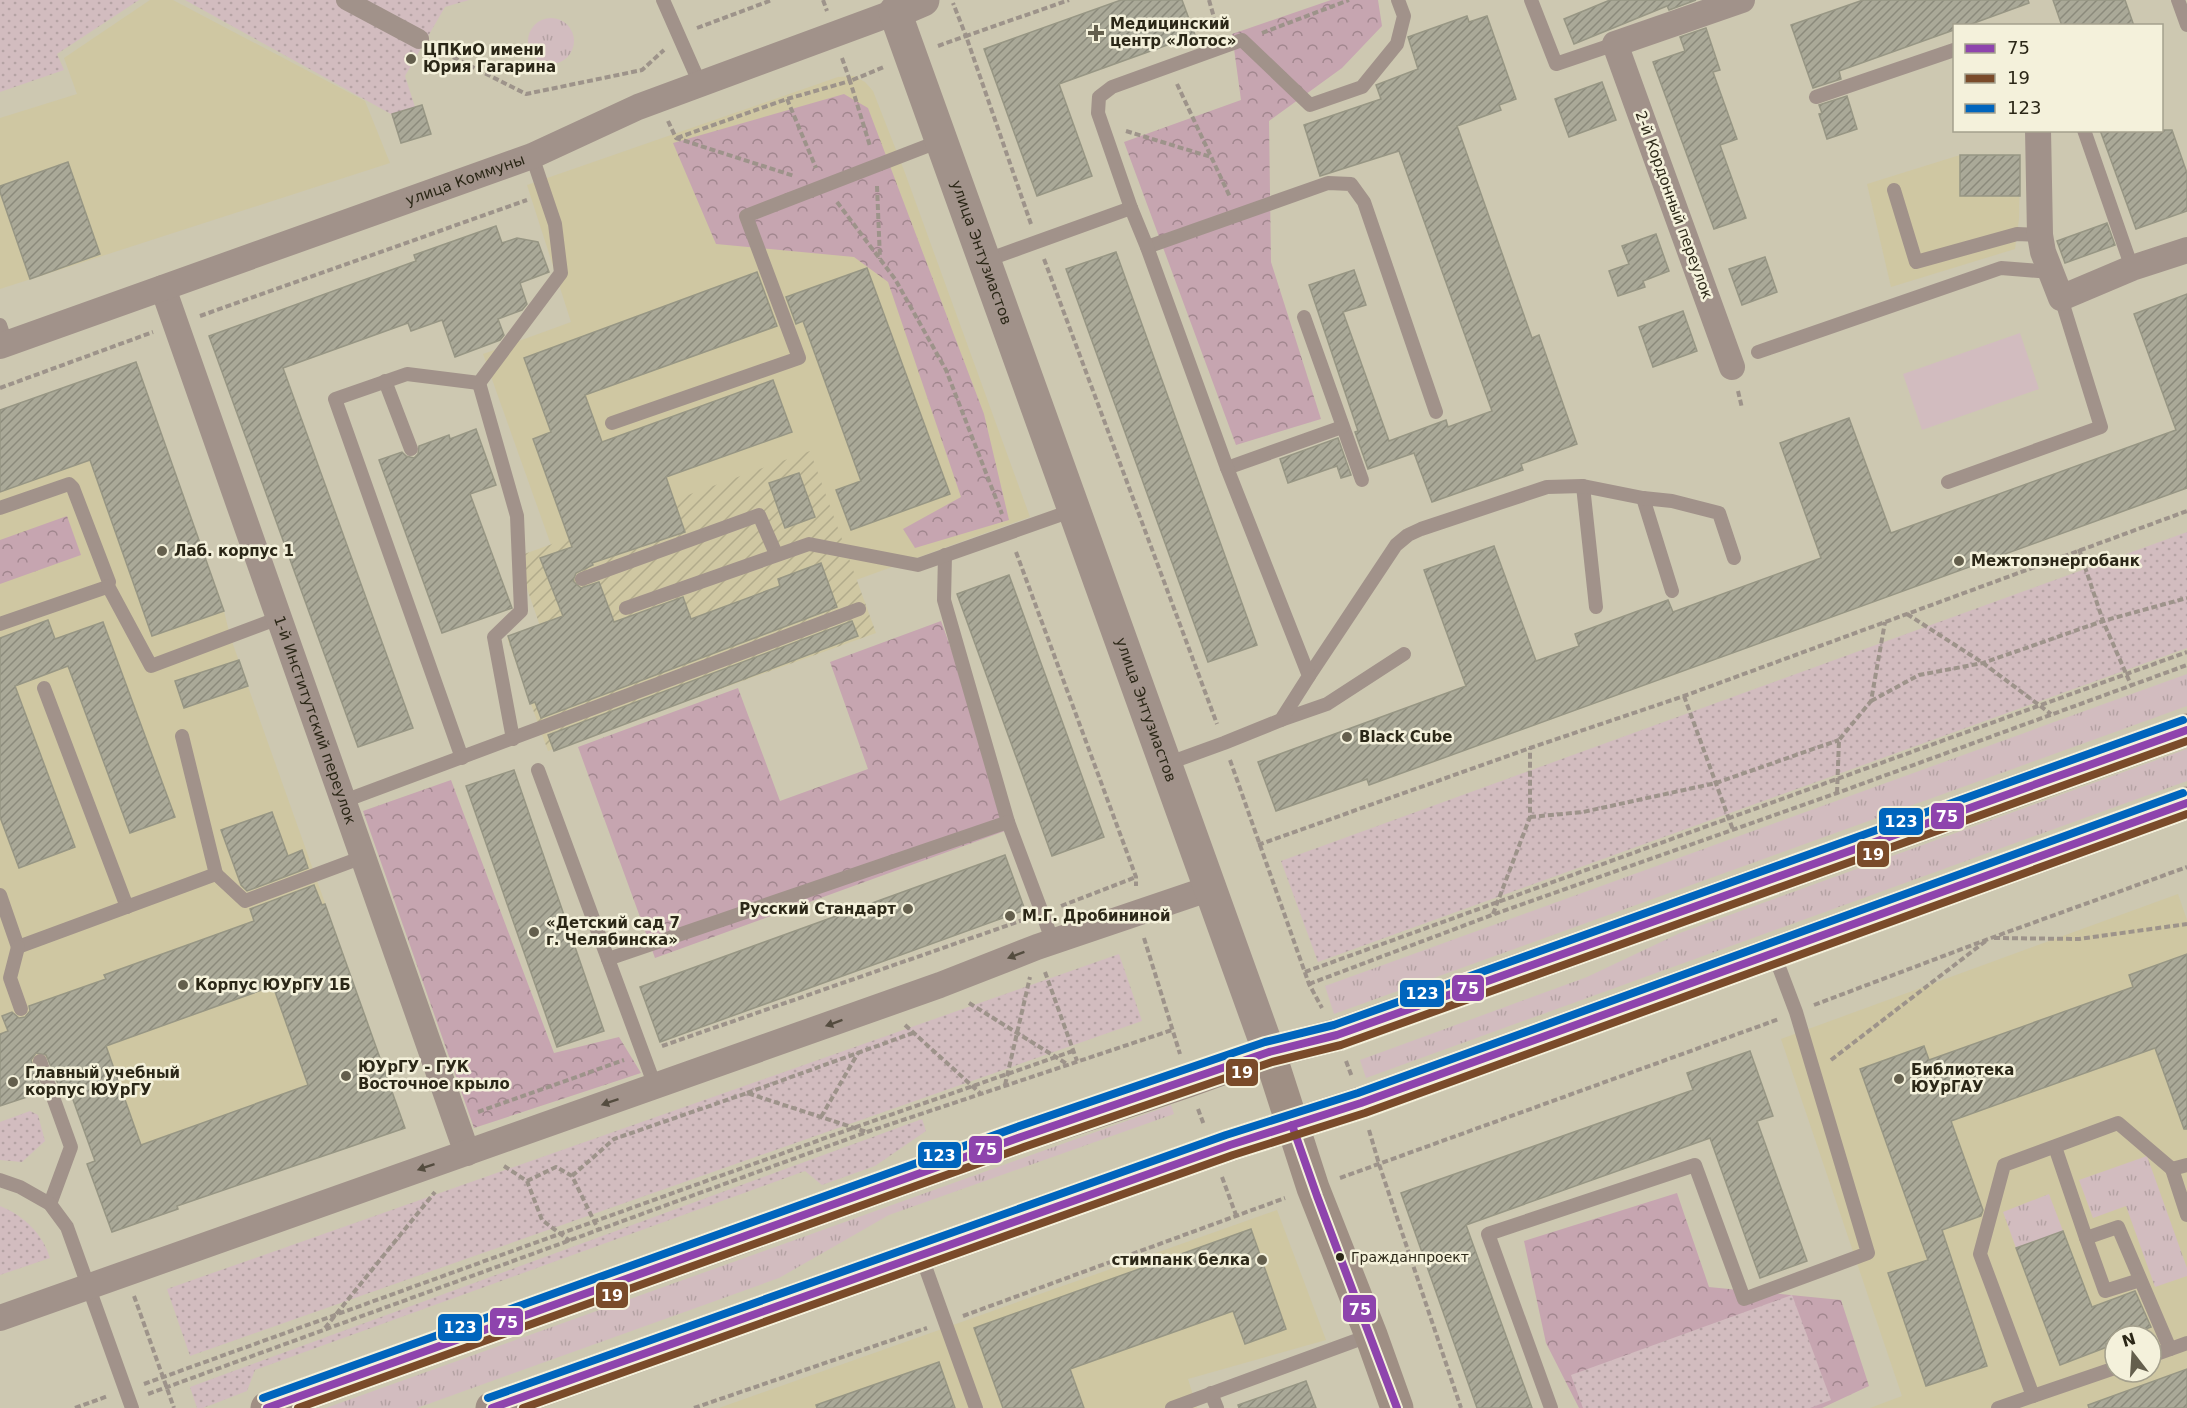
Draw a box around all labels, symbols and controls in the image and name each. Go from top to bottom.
place label: Медицинский центр «Лотос» [1110,15,1236,50]
marker: Медицинский центр «Лотос» [1087,24,1105,42]
legend [1953,24,2163,132]
text: 75 [2007,37,2030,58]
place label: ЦПКиО имени Юрия Гагарина [423,41,556,76]
marker: ЦПКиО имени Юрия Гагарина [404,52,418,66]
text: 19 [2007,67,2030,88]
text: 123 [2007,97,2041,118]
street label: 2-й Кордонный переулок [1632,108,1716,302]
street label: улица Коммуны [403,150,527,209]
street label: улица Энтузиастов [947,178,1016,327]
place label: Лаб. корпус 1 [174,542,294,560]
marker: Лаб. корпус 1 [155,544,169,558]
place label: Межтопэнергобанк [1971,552,2140,570]
marker: Межтопэнергобанк [1952,554,1966,568]
street label: 1-й Институтский переулок [270,613,360,827]
street label: улица Энтузиастов [1112,635,1180,785]
place label: Black Cube [1359,728,1452,746]
marker: Black Cube [1340,730,1354,744]
line badge: 75 [1930,802,1965,830]
line badge: 123 [1878,807,1924,836]
text: 75 [1936,807,1958,826]
text: 123 [1884,812,1918,831]
line badge: 19 [1856,840,1890,868]
text: 19 [1862,845,1884,864]
place label: Русский Стандарт [739,900,896,918]
marker: Русский Стандарт [901,902,915,916]
place label: М.Г. Дробининой [1022,907,1171,925]
marker: М.Г. Дробининой [1003,909,1017,923]
place label: «Детский сад 7 г. Челябинска» [546,914,680,949]
marker: «Детский сад 7 г. Челябинска» [527,925,541,939]
one-way arrow [1007,950,1025,960]
line badge: 75 [1451,974,1485,1002]
place label: Корпус ЮУрГУ 1Б [195,976,351,994]
marker: Корпус ЮУрГУ 1Б [176,978,190,992]
line badge: 123 [1399,979,1445,1008]
text: 75 [1457,979,1479,998]
text: 123 [1405,984,1439,1003]
one-way arrow [825,1018,843,1028]
place label: ЮУрГУ - ГУК Восточное крыло [358,1058,510,1093]
line badge: 19 [1225,1058,1259,1087]
place label: Библиотека ЮУрГАУ [1911,1061,2014,1096]
text: 19 [1231,1063,1253,1082]
place label: Главный учебный корпус ЮУрГУ [25,1064,180,1099]
marker: ЮУрГУ - ГУК Восточное крыло [339,1069,353,1083]
marker: Библиотека ЮУрГАУ [1892,1072,1906,1086]
marker: Главный учебный корпус ЮУрГУ [6,1075,20,1089]
one-way arrow [601,1098,619,1108]
line badge: 75 [968,1135,1003,1164]
text: 75 [975,1140,997,1159]
line badge: 123 [917,1141,962,1169]
text: 123 [922,1146,956,1165]
one-way arrow [417,1162,435,1172]
place label: Гражданпроект [1351,1249,1469,1265]
place label: стимпанк белка [1111,1251,1250,1269]
marker: Гражданпроект [1334,1251,1346,1263]
marker: стимпанк белка [1255,1253,1269,1267]
line badge: 19 [595,1281,629,1309]
text: 19 [601,1286,623,1305]
line badge: 75 [1342,1294,1377,1323]
text: 75 [1349,1300,1371,1319]
line badge: 75 [489,1307,524,1336]
line badge: 123 [437,1313,483,1342]
text: 75 [496,1313,518,1332]
text: 123 [443,1318,477,1337]
north arrow [2103,1324,2163,1384]
text: N [2120,1329,2138,1351]

